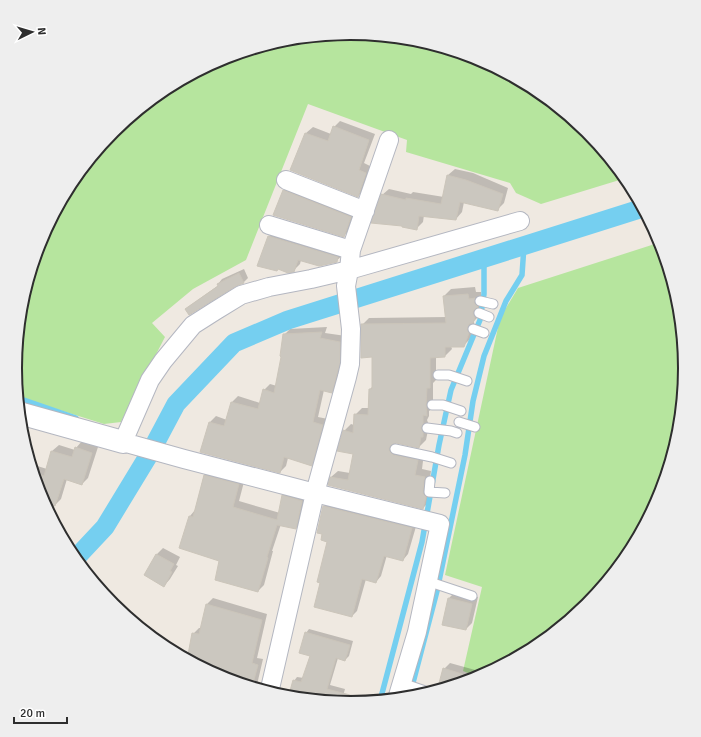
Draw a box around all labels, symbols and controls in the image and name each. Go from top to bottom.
north arrow [12,12,52,52]
text: N [35,27,48,36]
scale bar [14,699,67,725]
text: 20 m [20,706,45,721]

